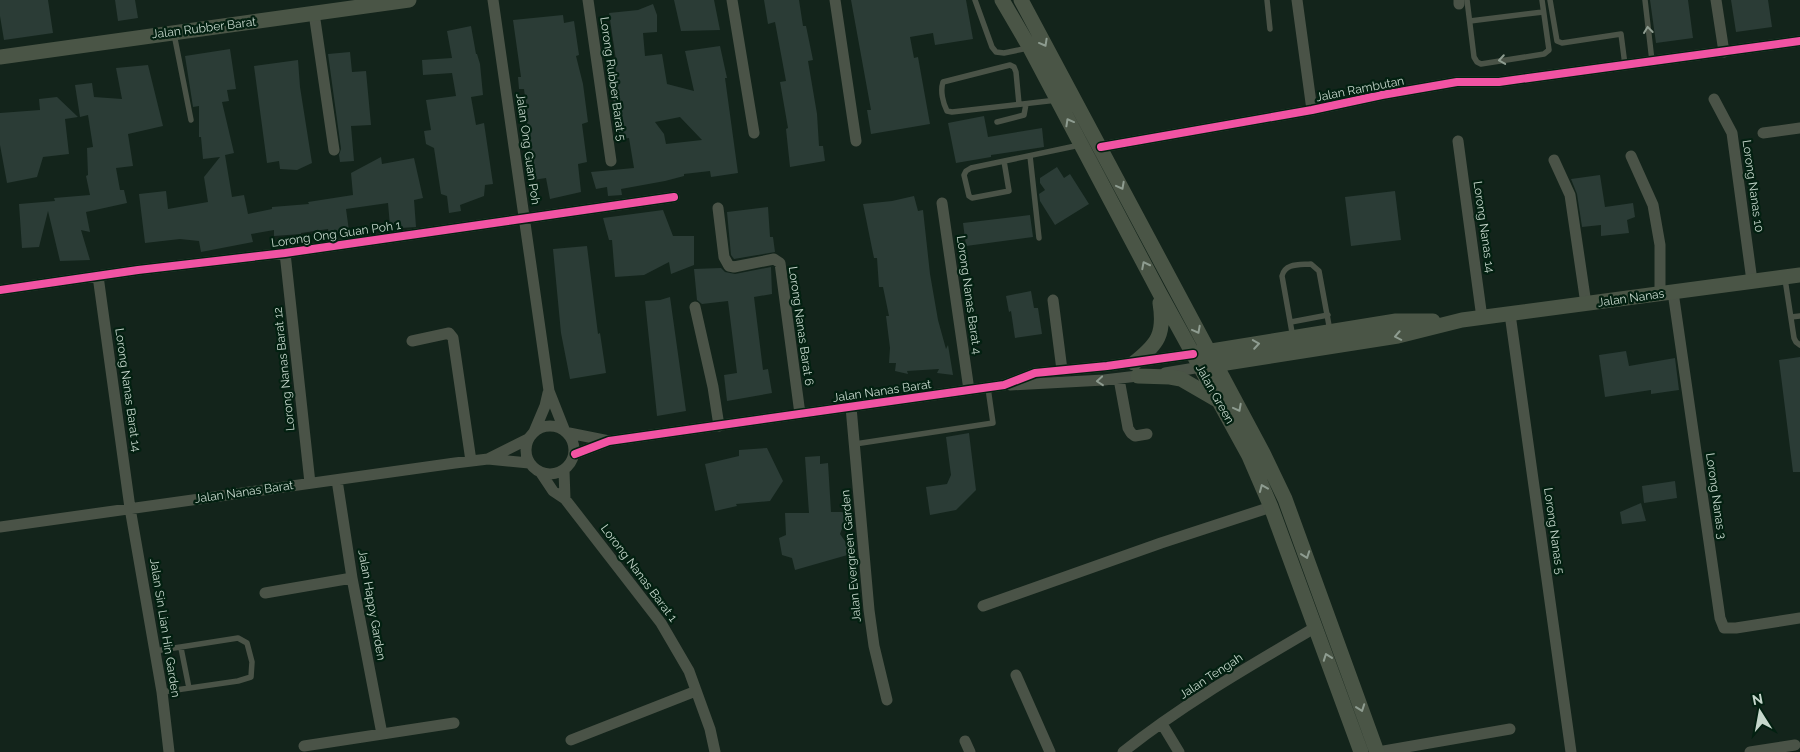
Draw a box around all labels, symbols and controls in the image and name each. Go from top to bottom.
street label: Jalan Rubber Barat [151,15,257,41]
street label: Lorong Rubber Barat 5 [597,16,629,142]
one-way arrow [1643,26,1654,34]
one-way arrow [1038,38,1048,47]
one-way arrow [1498,55,1506,65]
street label: Jalan Rambutan [1315,74,1405,104]
street label: Jalan Ong Guan Poh [513,92,543,206]
one-way arrow [1065,118,1075,127]
street label: Lorong Nanas 10 [1740,139,1766,233]
street label: Lorong Nanas 14 [1471,180,1497,274]
one-way arrow [1115,181,1125,190]
street label: Lorong Ong Guan Poh 1 [270,218,402,250]
street label: Lorong Nanas Barat 4 [954,235,984,356]
one-way arrow [1141,262,1151,271]
street label: Lorong Nanas Barat 6 [786,265,816,387]
street label: Jalan Nanas [1597,286,1665,310]
street label: Lorong Nanas Barat 12 [271,306,297,432]
one-way arrow [1191,324,1201,333]
street label: Lorong Nanas Barat 14 [112,327,144,453]
one-way arrow [1393,330,1402,340]
one-way arrow [1252,339,1261,349]
street label: Jalan Green [1193,362,1237,426]
one-way arrow [1096,375,1104,386]
street label: Jalan Nanas Barat [832,377,932,405]
one-way arrow [1232,402,1242,411]
street label: Lorong Nanas 3 [1703,452,1729,540]
street label: Jalan Nanas Barat [194,478,294,506]
one-way arrow [1259,484,1270,493]
street label: Lorong Nanas 5 [1541,487,1567,576]
street label: Jalan Evergreen Garden [838,489,864,623]
street label: Lorong Nanas Barat 1 [598,522,680,624]
street label: Jalan Happy Garden [355,549,389,661]
one-way arrow [1300,550,1310,559]
street label: Jalan Sin Lian Hin Garden [147,558,183,698]
street label: Jalan Tengah [1177,650,1245,702]
one-way arrow [1323,653,1333,662]
north arrow [1735,687,1785,737]
text: N [1751,690,1764,708]
one-way arrow [1355,703,1365,712]

